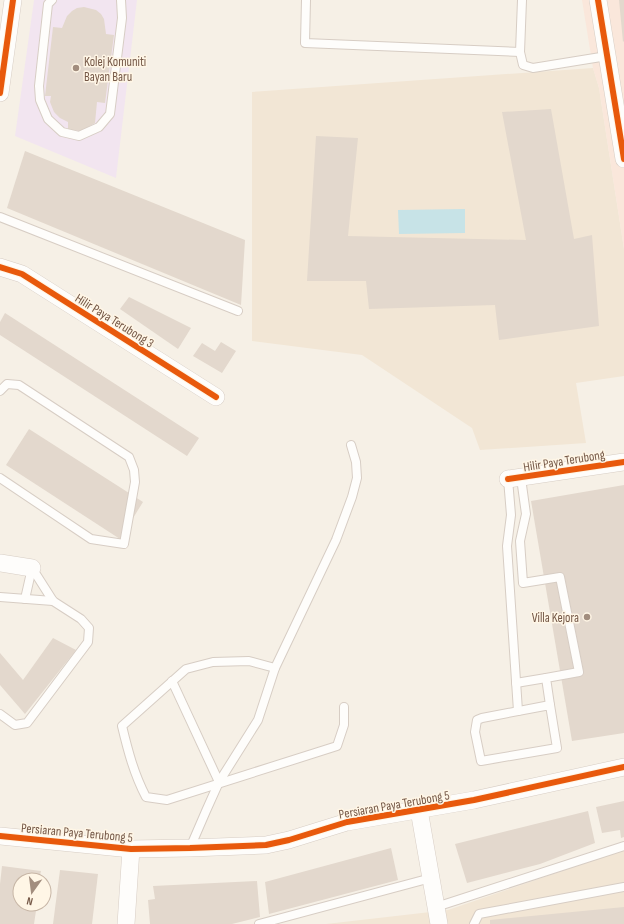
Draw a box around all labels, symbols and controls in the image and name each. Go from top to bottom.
place label: Kolej Komuniti Bayan Baru [84,54,146,85]
marker: Kolej Komuniti Bayan Baru [71,63,81,73]
street label: Hilir Paya Terubong 3 [72,290,157,351]
street label: Hilir Paya Terubong [522,447,606,475]
place label: Villa Kejora [532,610,579,626]
marker: Villa Kejora [582,612,592,622]
street label: Persiaran Paya Terubong 5 [338,787,451,823]
street label: Persiaran Paya Terubong 5 [20,820,134,846]
north arrow [12,872,52,912]
text: N [25,894,34,908]

